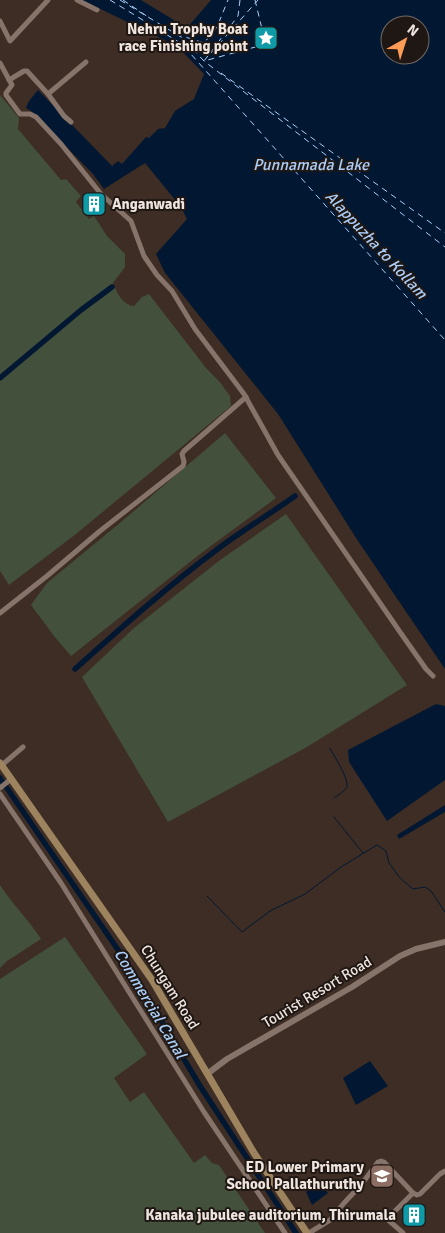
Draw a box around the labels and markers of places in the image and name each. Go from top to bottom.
place label: Nehru Trophy Boat race Finishing point [119,20,248,55]
place icon: Nehru Trophy Boat race Finishing point [253,25,279,51]
building icon: Anganwadi [81,191,107,217]
place label: Anganwadi [112,195,185,213]
place label: ED Lower Primary School Pallathuruthy [226,1158,365,1193]
school or university icon: ED Lower Primary School Pallathuruthy [369,1163,395,1189]
building icon: Kanaka jubulee auditorium, Thirumala [401,1202,427,1228]
place label: Kanaka jubulee auditorium, Thirumala [145,1206,396,1224]

